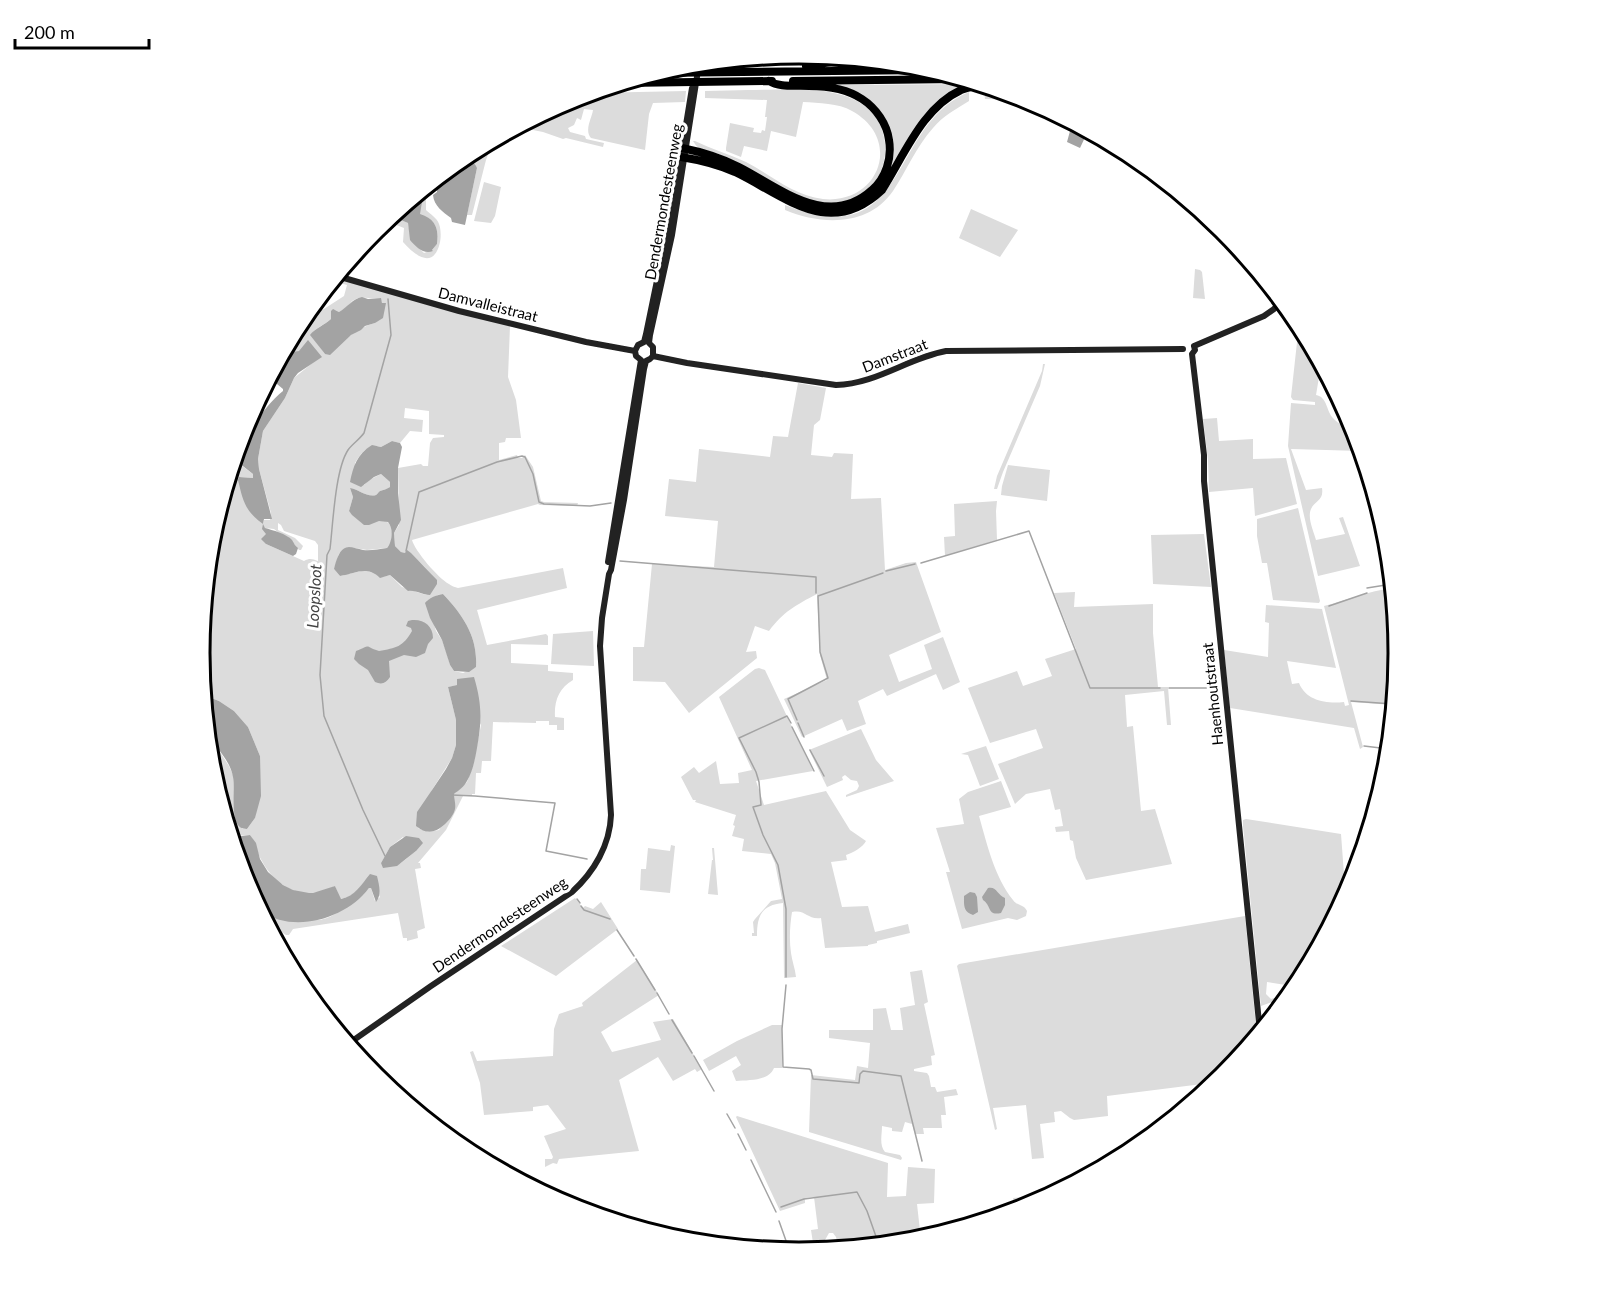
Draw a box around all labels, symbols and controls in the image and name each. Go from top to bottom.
scale bar [15,12,148,50]
text: 200 m [24,21,75,43]
street label: Dendermondesteenweg [640,122,686,281]
street label: Damvalleistraat [437,283,540,325]
street label: Damstraat [859,334,930,376]
water label: Loopsloot [302,563,325,629]
street label: Haenhoutstraat [1198,641,1226,746]
street label: Dendermondesteenweg [429,872,570,976]

